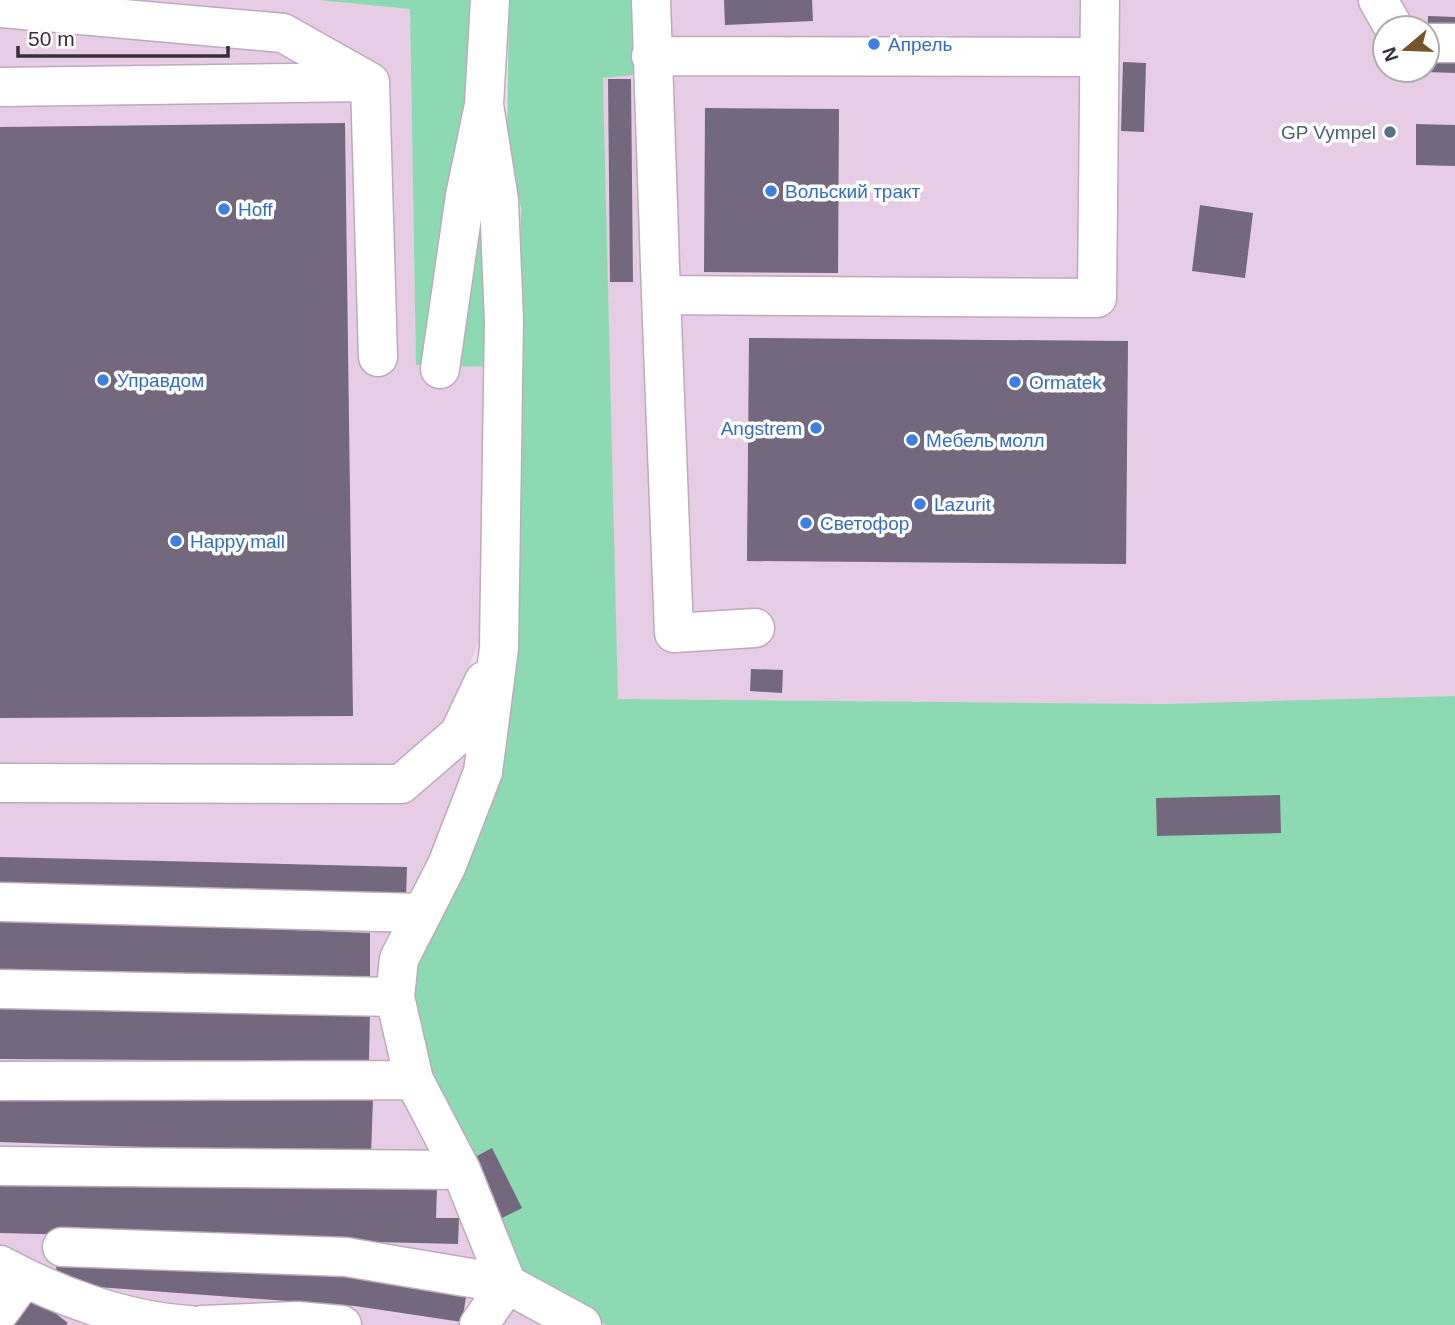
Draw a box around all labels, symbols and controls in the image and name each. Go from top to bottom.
scale bar [18,14,228,58]
north arrow [1371,14,1441,84]
text: 50 m [28,27,75,50]
place label: Апрель [888,34,953,55]
marker: Апрель [866,36,882,52]
text: N [1378,44,1403,64]
place label: GP Vympel [1281,122,1376,143]
marker: GP Vympel [1382,124,1398,140]
place label: Вольский тракт [785,181,920,202]
marker: Вольский тракт [763,183,779,199]
place label: Hoff [238,199,273,220]
marker: Hoff [216,201,232,217]
place label: Управдом [117,370,204,391]
marker: Управдом [95,372,111,388]
place label: Ormatek [1029,372,1102,393]
marker: Ormatek [1007,374,1023,390]
place label: Angstrem [721,418,802,439]
marker: Angstrem [808,420,824,436]
place label: Мебель молл [926,430,1045,451]
marker: Мебель молл [904,432,920,448]
place label: Lazurit [934,494,992,515]
marker: Lazurit [912,496,928,512]
place label: Светофор [820,513,909,534]
marker: Светофор [798,515,814,531]
place label: Happy mall [190,531,285,552]
marker: Happy mall [168,533,184,549]

